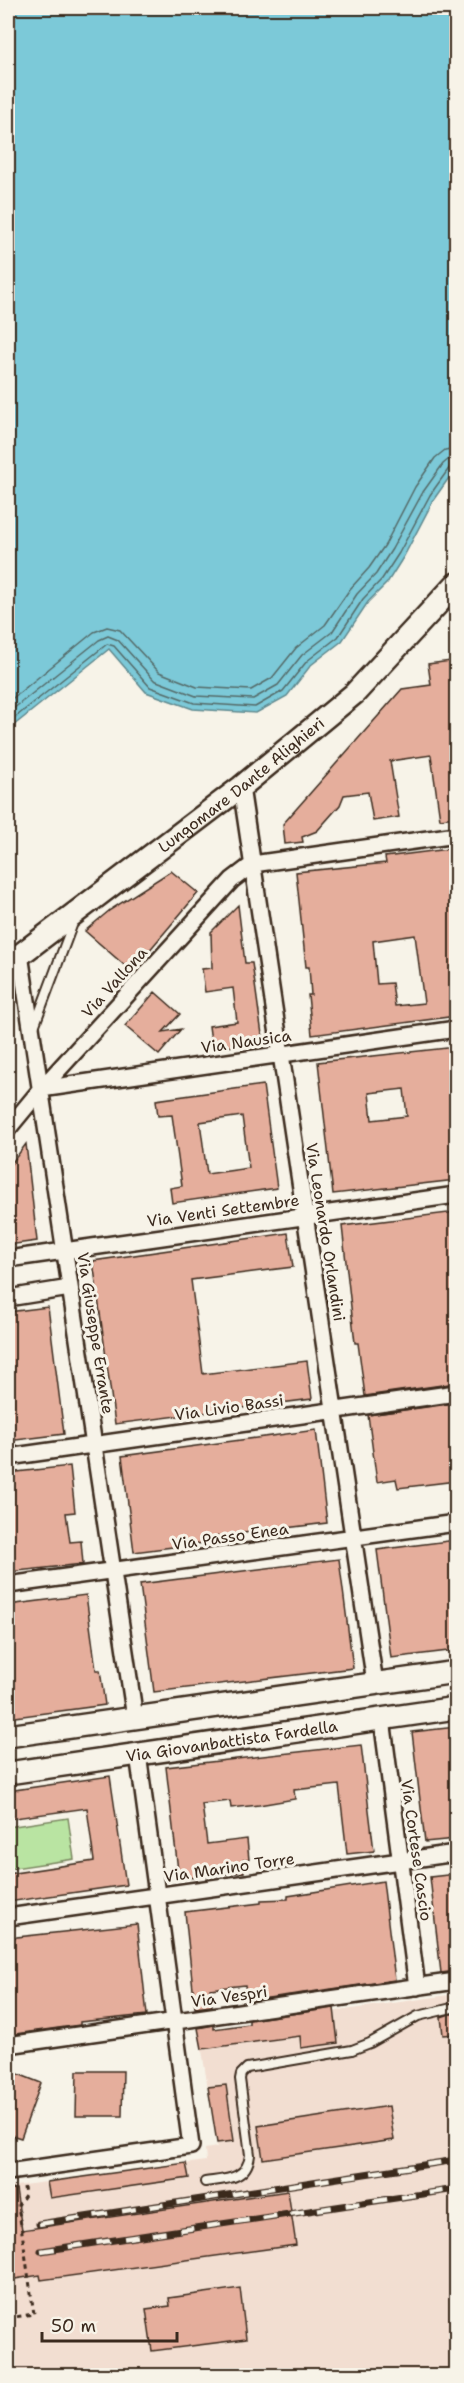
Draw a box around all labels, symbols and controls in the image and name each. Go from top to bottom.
street label: Lungomare Dante Alighieri [154,713,329,857]
street label: Via Vallona [77,942,152,1022]
street label: Via Nausica [200,1025,293,1058]
street label: Via Leonardo Orlandini [301,1141,350,1323]
street label: Via Venti Settembre [146,1189,301,1232]
street label: Via Giuseppe Errante [72,1251,119,1415]
street label: Via Livio Bassi [173,1389,285,1426]
street label: Via Passo Enea [170,1518,290,1555]
street label: Via Giovanbattista Fardella [124,1715,339,1767]
street label: Via Cortese Cascio [396,1778,437,1922]
street label: Via Marino Torre [162,1848,296,1887]
street label: Via Vespri [190,1981,269,2012]
scale bar [42,2305,177,2343]
text: 50 m [51,2314,96,2338]

